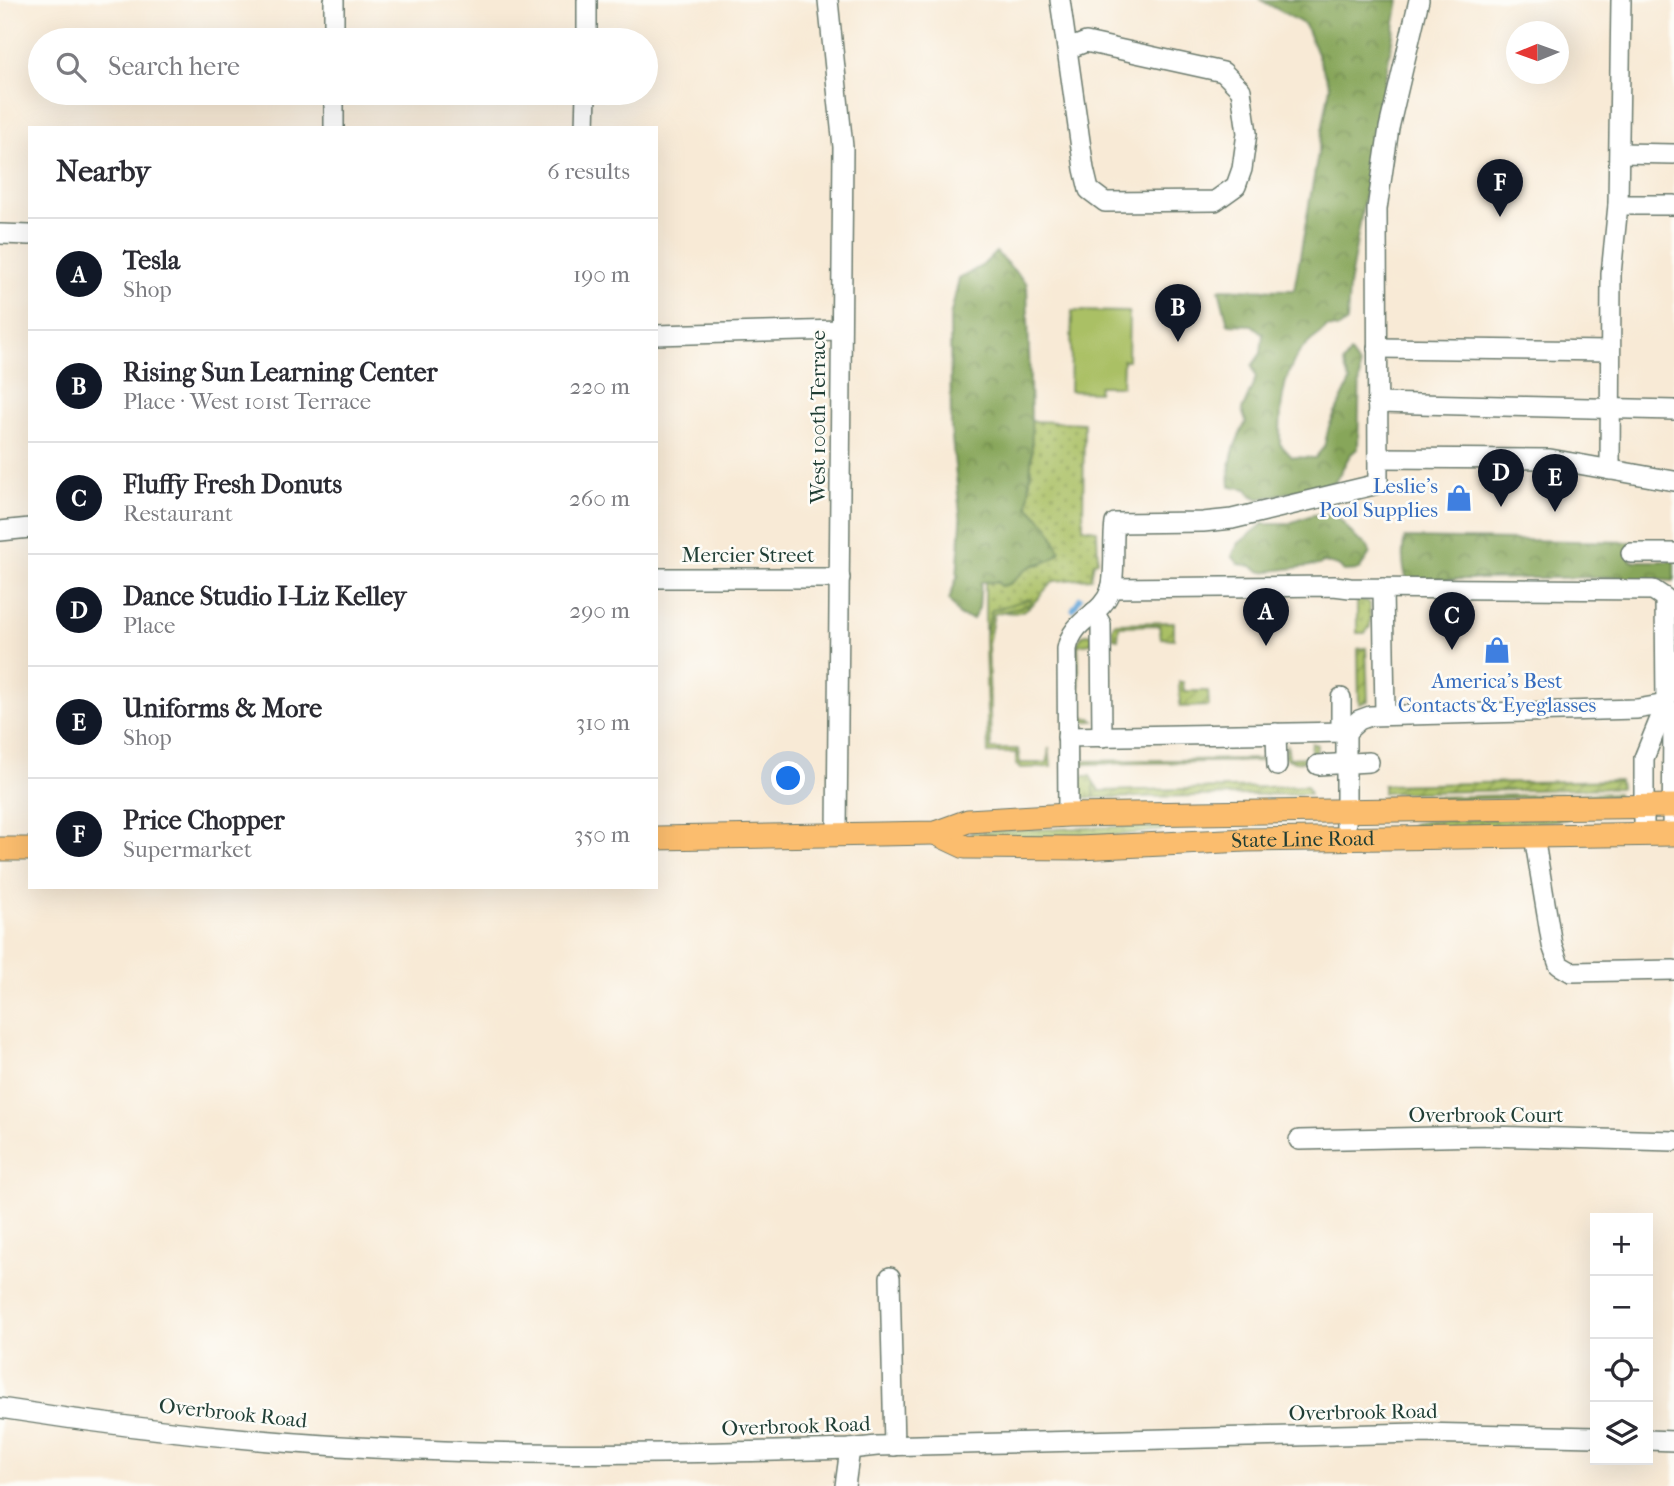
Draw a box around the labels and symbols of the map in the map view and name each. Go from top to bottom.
north arrow [1506,21,1569,84]
pin: F [1477,159,1523,217]
pin: B [1155,284,1201,342]
street label: West 100th Terrace [806,330,830,505]
pin: D [1478,449,1524,507]
pin: E [1532,454,1578,512]
place label: Leslie's Pool Supplies [1319,474,1438,522]
shop icon: Leslie's Pool Supplies [1444,483,1474,513]
street label: Mercier Street [682,543,815,567]
pin: A [1243,588,1289,646]
pin: C [1429,592,1475,650]
shop icon: America's Best Contacts & Eyeglasses [1482,635,1512,665]
place label: America's Best Contacts & Eyeglasses [1398,669,1597,717]
your location [771,761,805,795]
street label: State Line Road [1231,826,1375,853]
street label: Overbrook Court [1408,1103,1564,1127]
street label: Overbrook Road [158,1393,309,1433]
street label: Overbrook Road [1288,1399,1438,1425]
street label: Overbrook Road [721,1411,871,1441]

